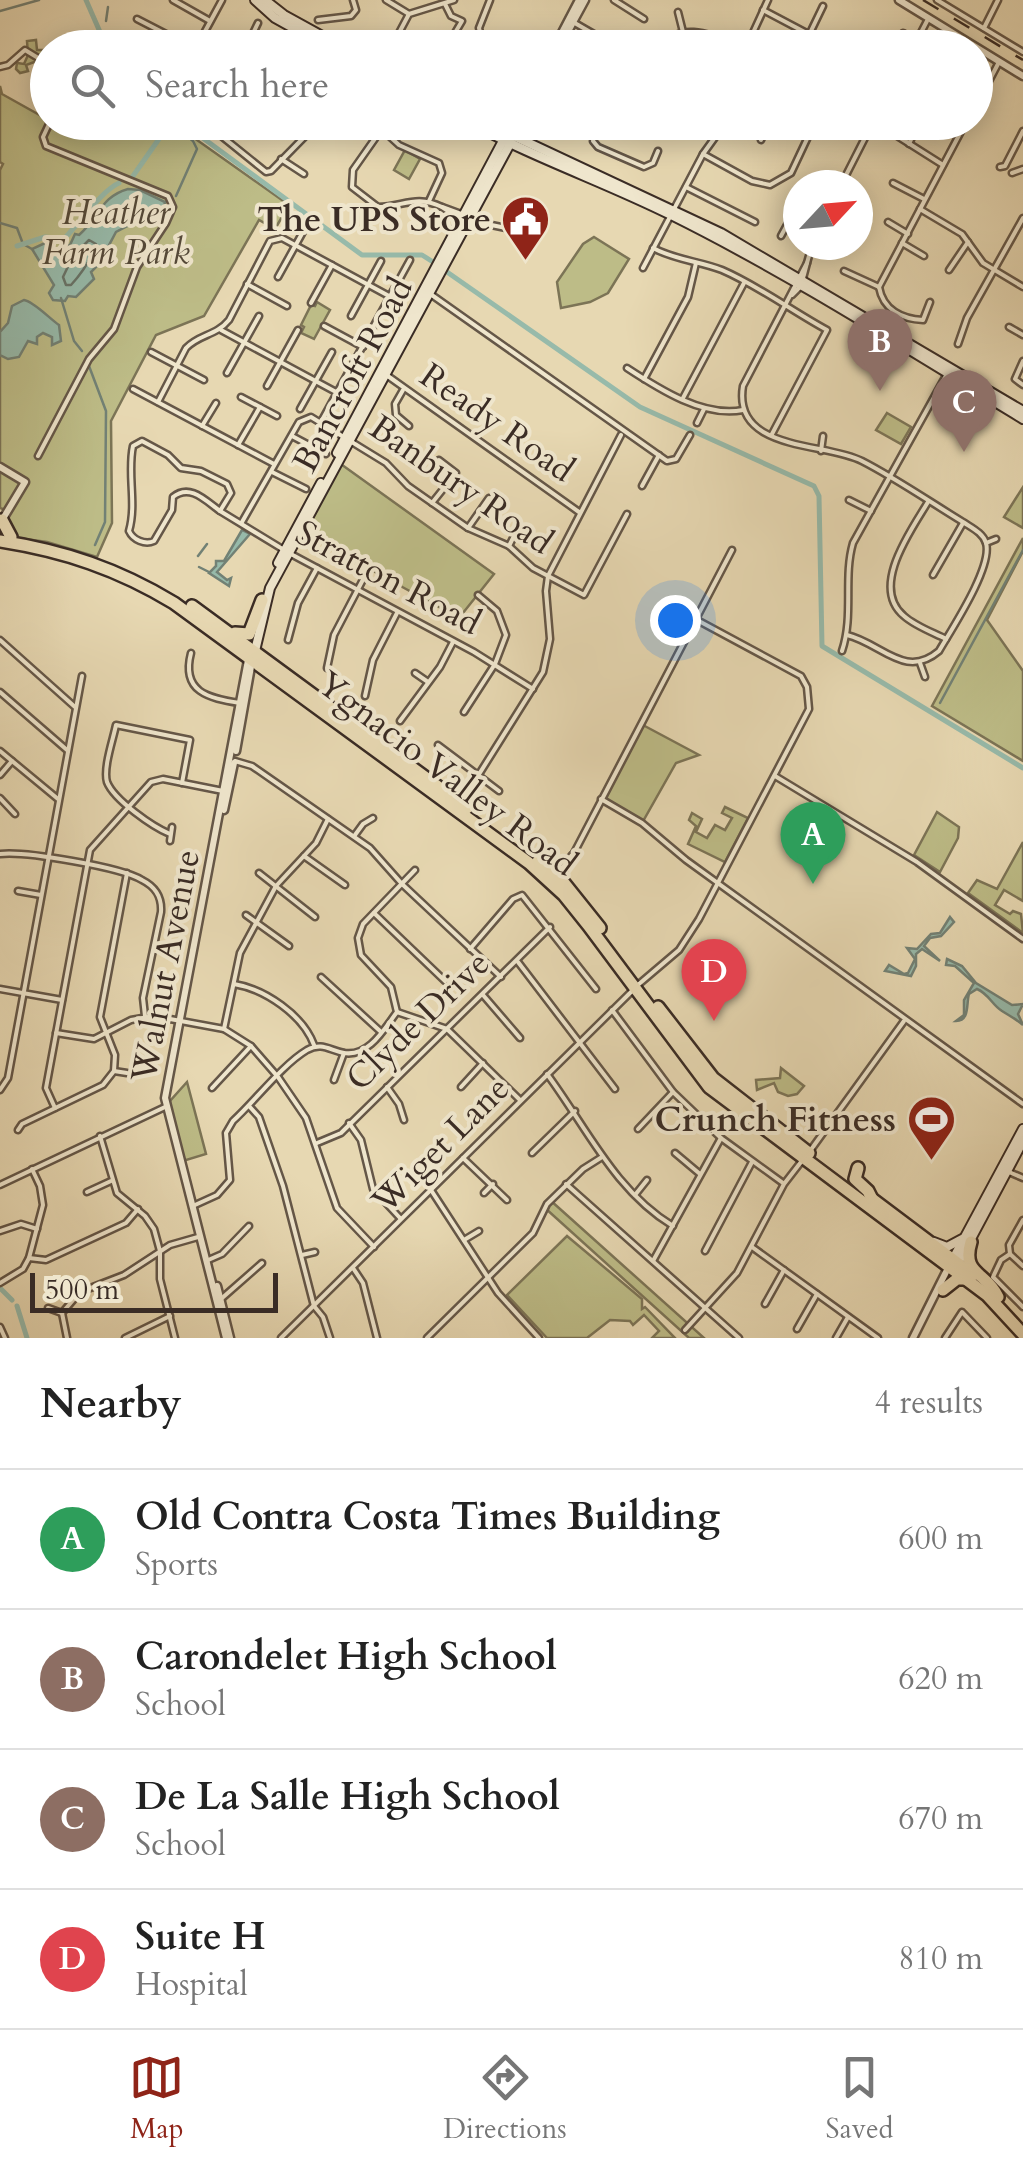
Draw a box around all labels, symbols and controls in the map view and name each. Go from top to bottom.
search box [30,30,993,140]
icon: search [65,58,120,113]
text: Search here [145,59,329,111]
north arrow [783,170,873,260]
park label: Heather Farm Park [42,189,190,277]
public building icon: The UPS Store [500,194,552,262]
place label: The UPS Store [257,196,491,244]
street label: Bancroft Road [281,269,425,481]
pin: B [848,308,912,391]
street label: Ready Road [410,352,584,494]
pin: C [932,370,996,452]
street label: Banbury Road [359,404,563,566]
street label: Stratton Road [287,509,490,647]
your location [650,595,701,646]
street label: Ygnacio Valley Road [307,660,587,888]
pin: A [780,802,846,884]
street label: Walnut Avenue [120,846,212,1087]
pin: D [682,938,746,1021]
street label: Clyde Drive [336,940,500,1102]
street label: Wiget Lane [361,1066,520,1225]
sports icon: Crunch Fitness [905,1094,957,1162]
place label: Crunch Fitness [655,1096,896,1144]
scale bar [30,1268,278,1312]
text: 500 m [45,1271,119,1309]
text: Nearby [40,1375,182,1432]
text: 4 results [875,1381,983,1425]
text: Old Contra Costa Times Building [135,1491,720,1543]
text: A [60,1517,85,1561]
text: 600 m [898,1517,983,1561]
text: Sports [135,1543,218,1587]
text: Carondelet High School [135,1631,557,1683]
text: B [61,1657,84,1701]
text: 620 m [898,1657,983,1701]
text: School [135,1683,226,1727]
text: De La Salle High School [135,1771,560,1823]
text: C [60,1797,85,1841]
text: 670 m [898,1797,983,1841]
text: School [135,1823,226,1867]
text: Suite H [135,1911,265,1963]
text: D [59,1937,86,1981]
text: 810 m [898,1937,983,1981]
text: Hospital [135,1963,248,2007]
tab: Map [129,2050,184,2148]
tab: Directions [443,2050,567,2148]
tab: Saved [826,2050,894,2148]

